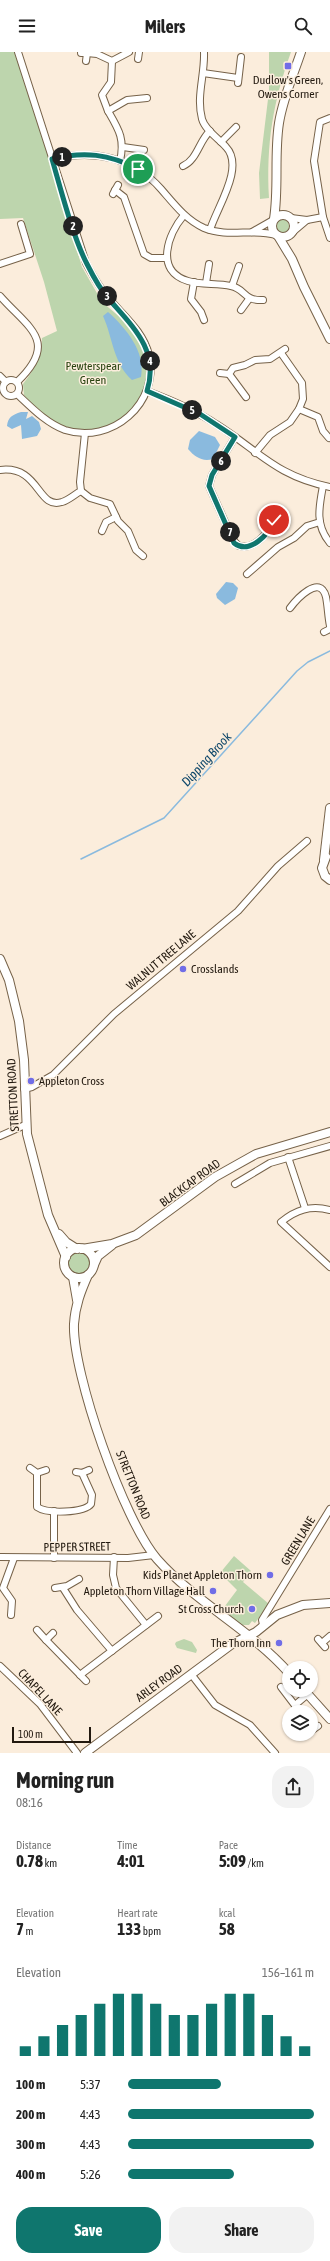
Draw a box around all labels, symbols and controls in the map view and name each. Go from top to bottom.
icon: menu [16,15,38,37]
icon: search [292,15,314,37]
text: Milers [145,16,185,37]
marker: Dudlow's Green, Owens Corner [283,61,293,71]
place label: Dudlow's Green, Owens Corner [253,73,323,101]
pin: 1 [52,147,72,167]
text: 1 [59,151,65,163]
pin [121,152,155,186]
icon: arrive [127,158,149,180]
pin: 2 [63,216,83,236]
text: 2 [70,220,76,232]
pin: 3 [97,286,117,306]
text: 3 [104,290,110,302]
pin: 4 [140,351,160,371]
text: 4 [147,355,153,367]
park label: Pewterspear Green [65,359,121,387]
pin: 5 [182,400,202,420]
text: 5 [189,404,195,416]
pin: 6 [211,451,231,471]
text: 6 [218,455,224,467]
pin [257,503,291,537]
icon: check [263,509,285,531]
pin: 7 [220,522,240,542]
text: 7 [227,526,233,538]
water label: Dipping Brook [178,729,235,789]
street label: WALNUT TREE LANE [124,927,198,993]
place label: Crosslands [191,962,239,976]
marker: Crosslands [178,964,188,974]
street label: STRETTON ROAD [4,1058,22,1132]
place label: Appleton Cross [39,1074,104,1088]
marker: Appleton Cross [26,1076,36,1086]
street label: BLACKCAP ROAD [157,1156,223,1210]
street label: STRETTON ROAD [113,1449,153,1522]
street label: GREEN LANE [278,1514,318,1568]
street label: PEPPER STREET [43,1539,112,1555]
place label: Kids Planet Appleton Thorn [143,1568,262,1582]
marker: Kids Planet Appleton Thorn [265,1570,275,1580]
place label: Appleton Thorn Village Hall [84,1584,206,1598]
marker: Appleton Thorn Village Hall [208,1586,218,1596]
place label: St Cross Church [178,1602,244,1616]
marker: St Cross Church [247,1604,257,1614]
place label: The Thorn Inn [211,1636,271,1650]
marker: The Thorn Inn [274,1638,284,1648]
street label: ARLEY ROAD [133,1661,185,1705]
map controls [282,1661,318,1741]
button: locate [282,1661,318,1697]
street label: CHAPEL LANE [15,1666,65,1718]
button: layers [282,1705,318,1741]
scale bar [12,1725,91,1744]
text: 100 m [18,1728,43,1740]
button: share [272,1766,314,1808]
text: Morning run [16,1767,114,1793]
text: 08:16 [16,1795,43,1810]
text: Distance [16,1839,51,1851]
text: Time [117,1839,137,1851]
text: Pace [219,1839,238,1851]
text: 0.78 [16,1851,43,1871]
text: 4:01 [117,1851,145,1871]
text: 5:09 [219,1851,246,1871]
text: km [43,1857,57,1869]
text: /km [246,1857,264,1869]
text: Elevation [16,1907,54,1919]
text: Heart rate [117,1907,158,1919]
text: kcal [219,1907,235,1919]
text: 7 [16,1919,24,1939]
text: 133 [117,1919,141,1939]
text: 58 [219,1919,235,1939]
text: m [24,1925,33,1937]
text: bpm [141,1925,161,1937]
text: Elevation [16,1965,61,1980]
text: 156–161 m [262,1965,314,1980]
text: 100 m [16,2077,45,2092]
text: 5:37 [80,2077,101,2092]
text: 200 m [16,2107,45,2122]
text: 4:43 [80,2107,101,2122]
text: 300 m [16,2137,45,2152]
text: 4:43 [80,2137,101,2152]
text: 400 m [16,2167,45,2182]
text: 5:26 [80,2167,101,2182]
button: Save [16,2207,161,2253]
button: Share [169,2207,314,2253]

